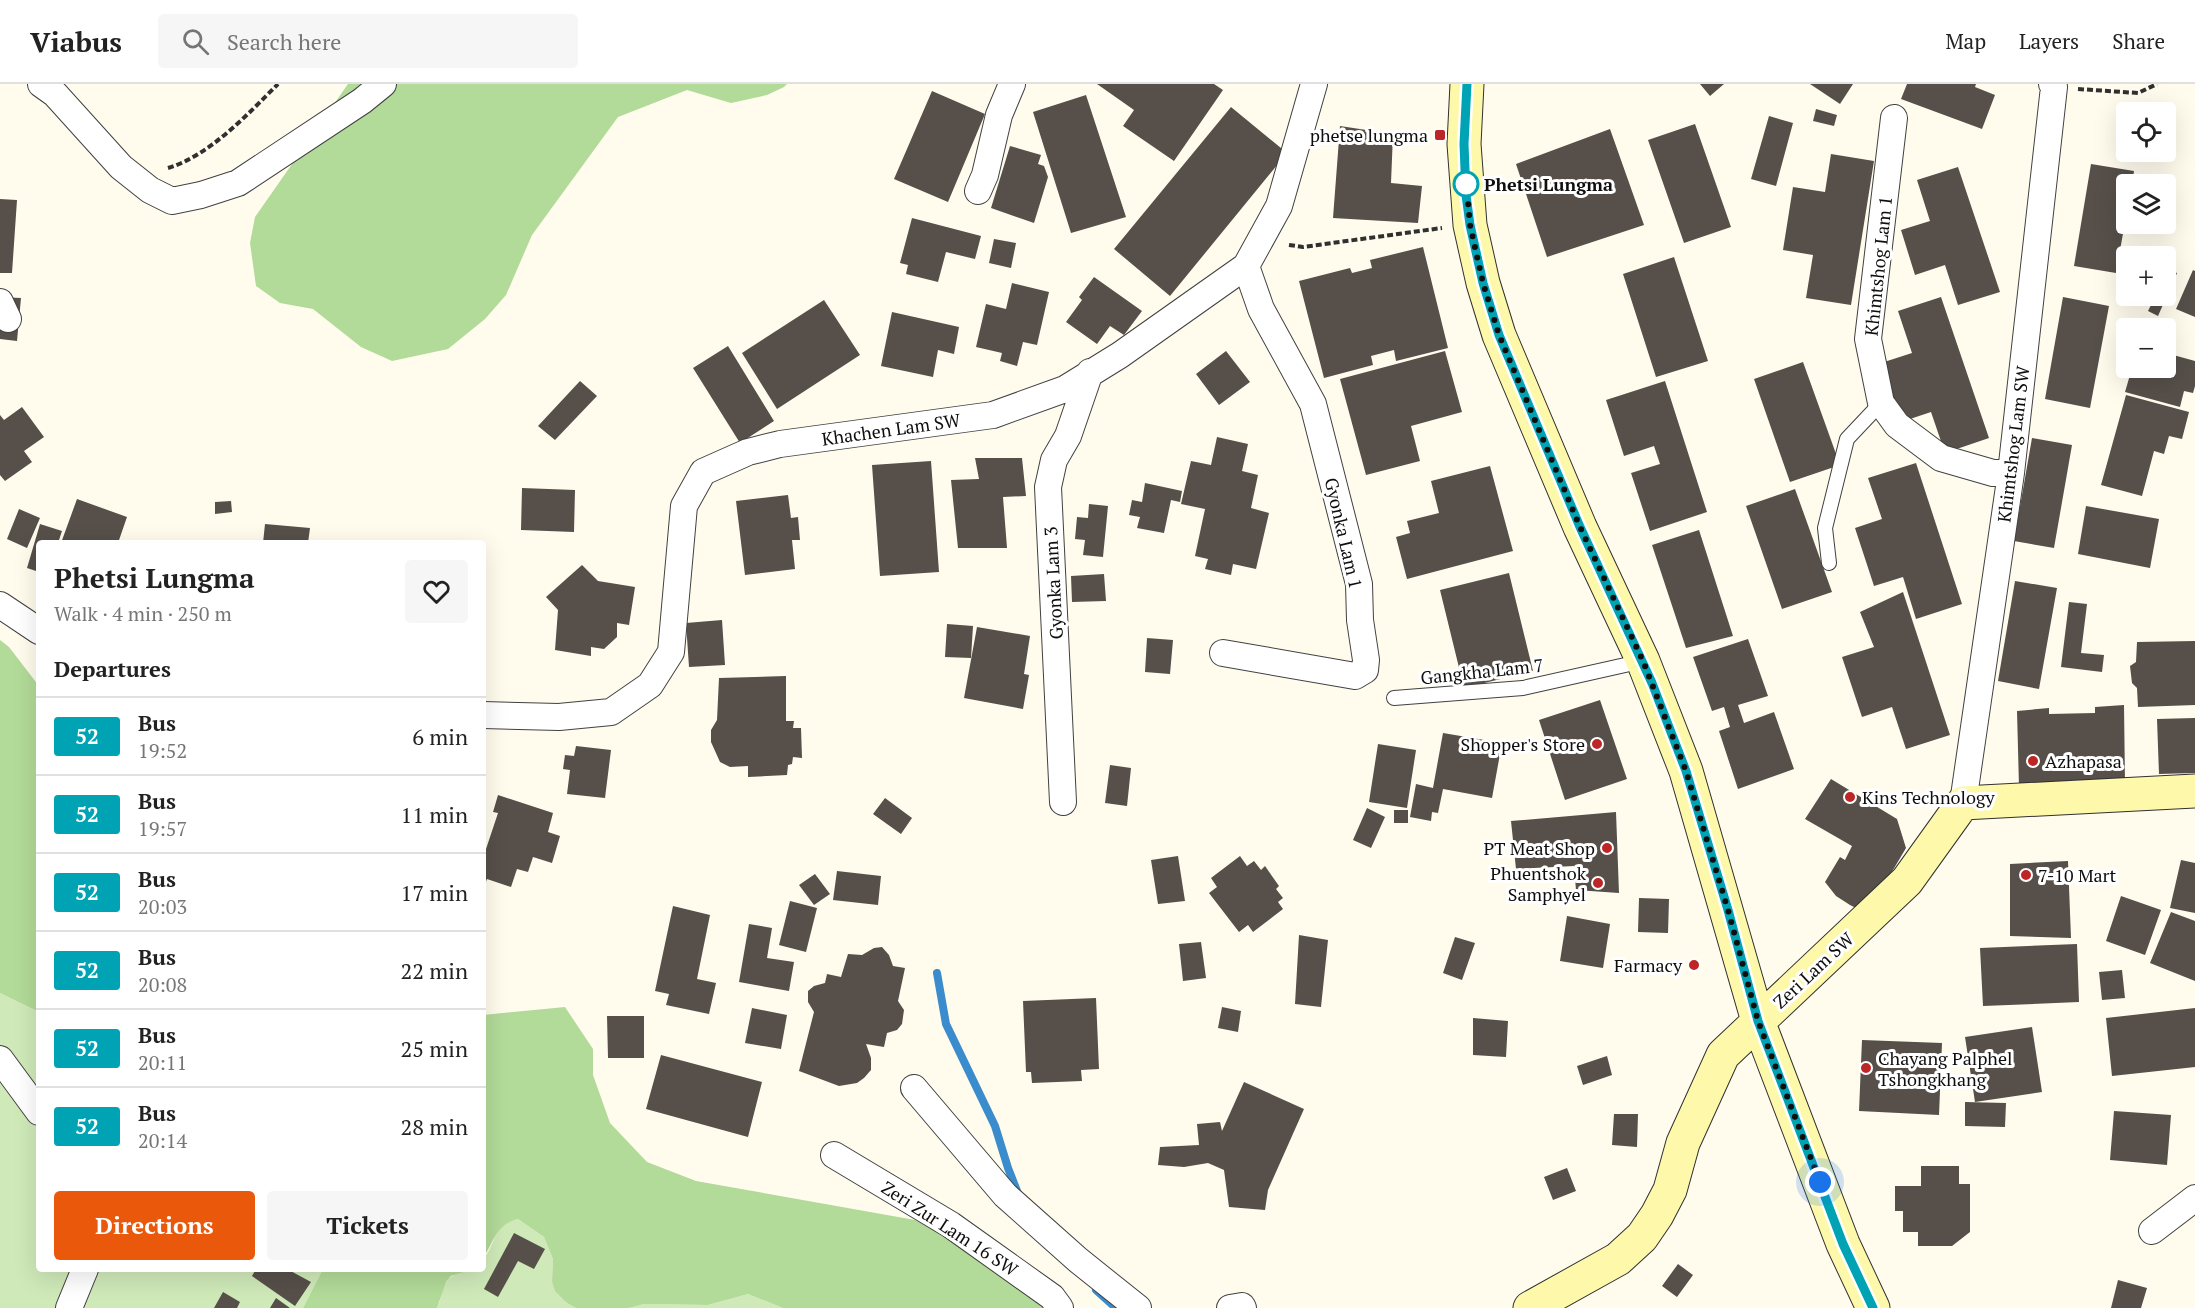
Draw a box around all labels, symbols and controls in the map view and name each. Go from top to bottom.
search box [158,14,578,68]
text: Viabus [30,23,122,60]
icon: search [179,25,212,58]
text: Search here [227,27,341,56]
text: Map [1945,27,1986,55]
text: Layers [2019,27,2079,55]
text: Share [2112,27,2165,55]
map controls [2116,102,2176,378]
button: locate [2116,102,2176,162]
place label: phetse lungma [1310,123,1428,147]
marker: phetse lungma [1433,128,1447,142]
marker: Phetsi Lungma [1453,171,1479,197]
place label: Phetsi Lungma [1484,172,1613,196]
button: layers [2116,174,2176,234]
street label: Khimtshog Lam 1 [1859,195,1897,337]
button: + [2116,246,2176,306]
button: − [2116,318,2176,378]
street label: Khimtshog Lam SW [1992,364,2035,524]
street label: Khachen Lam SW [820,407,962,451]
street label: Gyonka Lam 1 [1320,475,1368,591]
street label: Gyonka Lam 3 [1038,526,1068,640]
text: Phetsi Lungma [54,559,255,596]
button: heart [405,560,468,623]
text: Walk · 4 min · 250 m [54,600,232,627]
street label: Gangkha Lam 7 [1419,653,1545,689]
text: Departures [54,654,171,683]
text: Bus [138,708,176,737]
text: 52 [75,722,99,750]
text: 6 min [412,722,468,751]
place label: Shopper's Store [1461,732,1585,756]
text: 19:52 [138,737,187,764]
marker: Shopper's Store [1590,737,1604,751]
place label: Azhapasa [2045,749,2122,773]
marker: Azhapasa [2026,754,2040,768]
place label: Kins Technology [1862,785,1995,809]
text: Bus [138,786,176,815]
marker: Kins Technology [1843,790,1857,804]
text: 52 [75,800,99,828]
text: 11 min [401,800,468,829]
text: 19:57 [138,815,187,842]
place label: PT Meat Shop [1484,836,1595,860]
marker: PT Meat Shop [1600,841,1614,855]
place label: Phuentshok Samphyel [1490,861,1587,906]
place label: 7-10 Mart [2038,863,2116,887]
text: Bus [138,864,176,893]
marker: 7-10 Mart [2019,868,2033,882]
marker: Phuentshok Samphyel [1591,876,1605,890]
text: 52 [75,878,99,906]
text: 17 min [401,878,468,907]
text: 20:03 [138,893,187,920]
street label: Zeri Lam SW [1768,926,1858,1013]
text: Bus [138,942,176,971]
place label: Farmacy [1614,953,1683,977]
text: 52 [75,956,99,984]
text: 22 min [401,956,468,985]
marker: Farmacy [1687,958,1701,972]
text: 20:08 [138,971,187,998]
text: Bus [138,1020,176,1049]
text: 52 [75,1034,99,1062]
text: 25 min [401,1034,468,1063]
place label: Chayang Palphel Tshongkhang [1878,1046,2012,1091]
text: 20:11 [138,1049,187,1076]
marker: Chayang Palphel Tshongkhang [1859,1061,1873,1075]
text: Bus [138,1098,176,1127]
text: 52 [75,1112,99,1140]
text: 28 min [401,1112,468,1141]
text: 20:14 [138,1127,187,1154]
your location [1805,1167,1835,1197]
street label: Zeri Zur Lam 16 SW [877,1175,1023,1281]
button: Directions [54,1191,255,1260]
button: Tickets [267,1191,468,1260]

